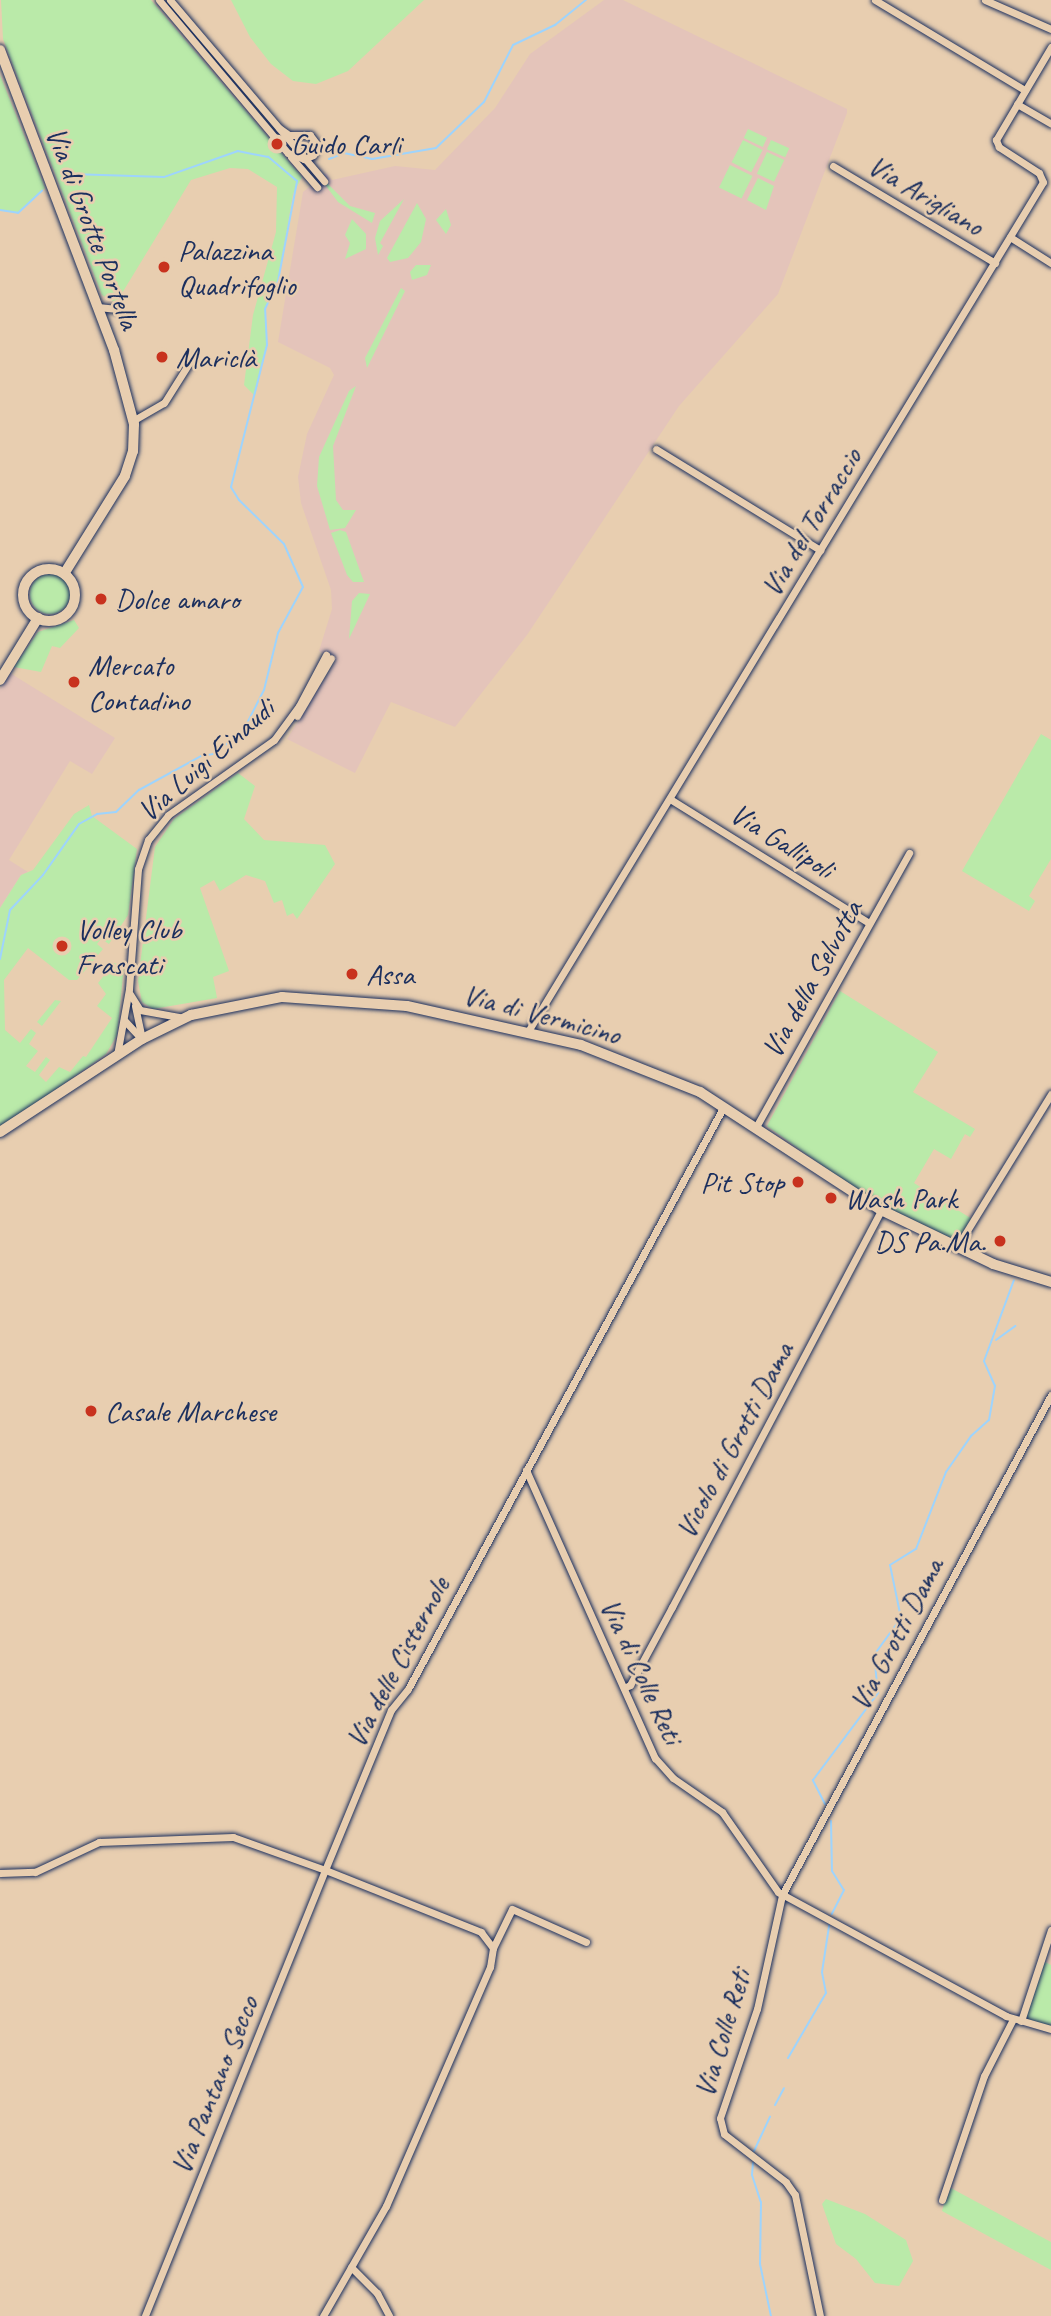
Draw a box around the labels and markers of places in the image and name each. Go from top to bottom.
place label: Guido Carli [291,126,401,162]
marker: Guido Carli [269,136,285,152]
place label: Palazzina Quadrifoglio [178,232,296,302]
marker: Palazzina Quadrifoglio [156,259,172,275]
place label: Mariclà [176,339,256,375]
marker: Mariclà [154,349,170,365]
place label: Dolce amaro [115,581,239,617]
marker: Dolce amaro [93,591,109,607]
place label: Mercato Contadino [88,647,190,718]
marker: Mercato Contadino [66,674,82,690]
place label: Volley Club Frascati [76,911,181,982]
marker: Volley Club Frascati [54,938,70,954]
place label: Assa [366,956,414,992]
marker: Assa [344,966,360,982]
place label: Pit Stop [700,1164,784,1200]
marker: Pit Stop [790,1174,806,1190]
place label: Wash Park [845,1180,958,1216]
marker: Wash Park [823,1190,839,1206]
place label: DS Pa.Ma. [875,1223,986,1259]
marker: DS Pa.Ma. [992,1233,1008,1249]
place label: Casale Marchese [105,1393,276,1429]
marker: Casale Marchese [83,1403,99,1419]

